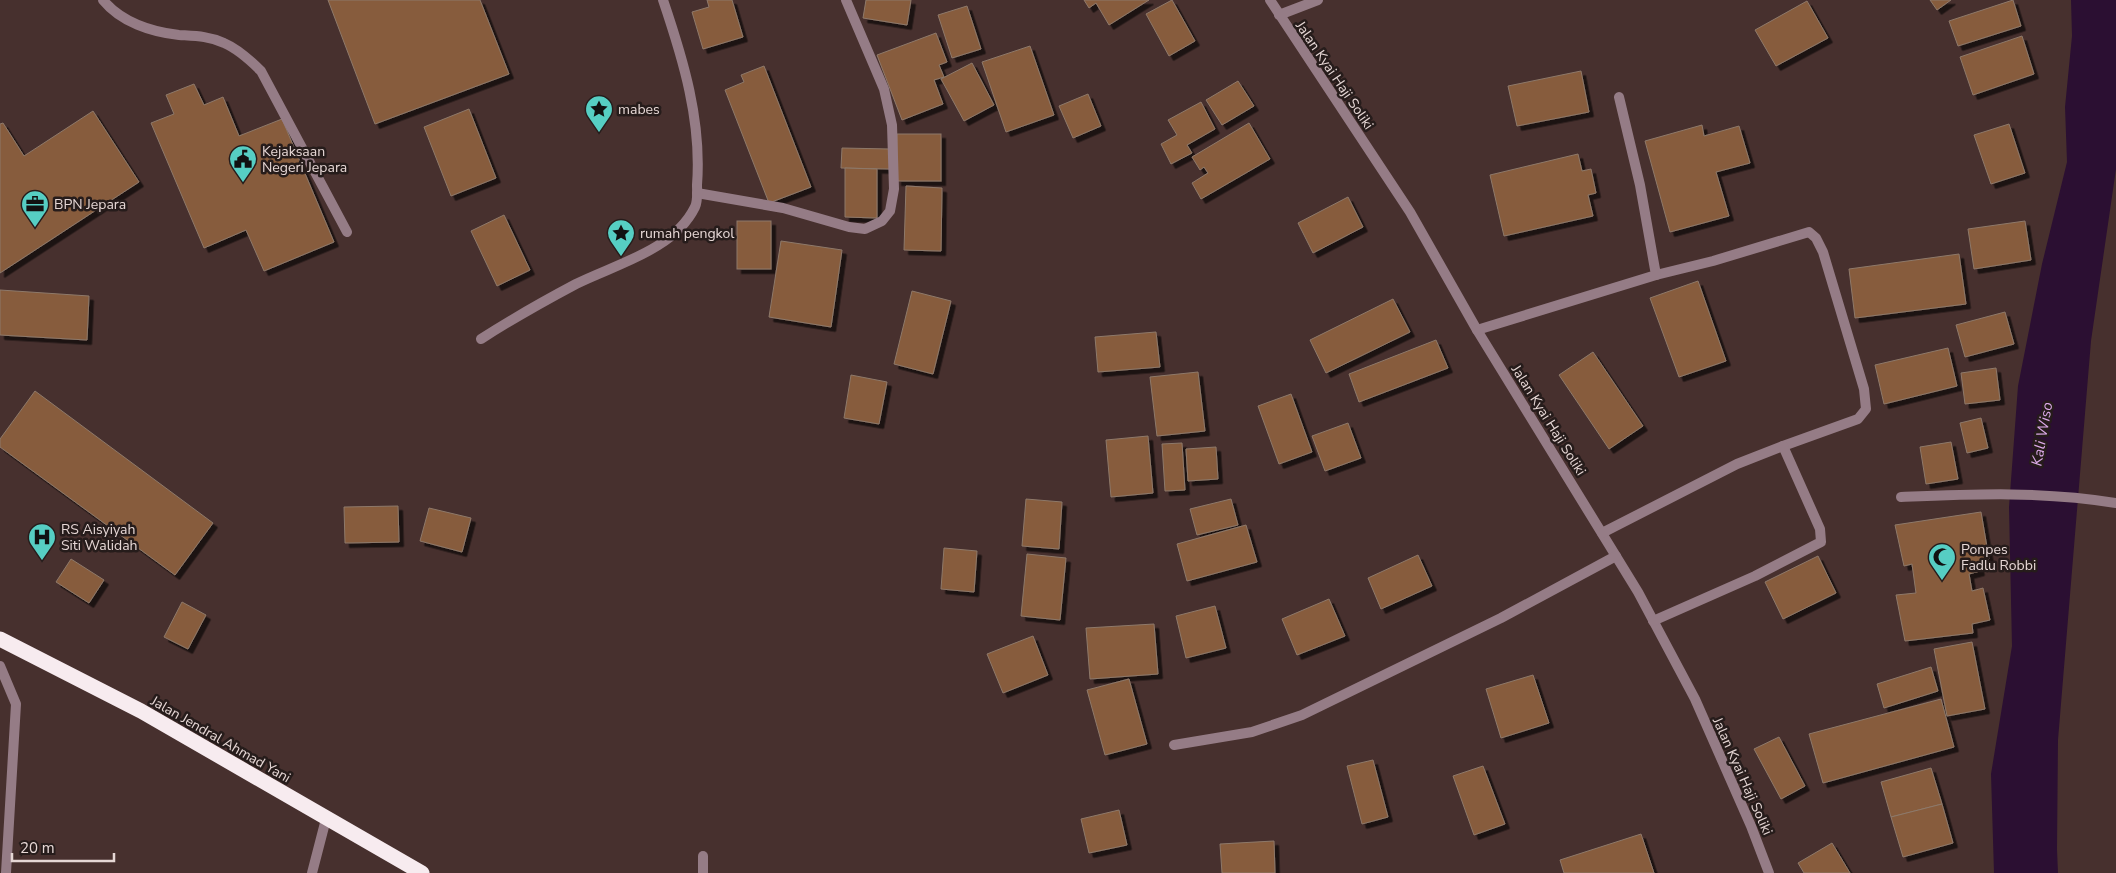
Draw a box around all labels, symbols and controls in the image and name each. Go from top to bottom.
street label: Jalan Kyai Haji Soliki [1291,16,1378,133]
place icon: mabes [584,94,614,133]
place label: mabes [618,100,660,119]
place label: Kejaksaan Negeri Jepara [262,142,347,177]
public building icon: Kejaksaan Negeri Jepara [228,144,258,183]
office icon: BPN Jepara [20,189,50,228]
place label: BPN Jepara [54,195,126,214]
place icon: rumah pengkol [606,218,636,257]
place label: rumah pengkol [640,224,735,243]
street label: Jalan Kyai Haji Soliki [1506,361,1590,479]
water label: Kali Wiso [2027,400,2057,468]
place label: RS Aisyiyah Siti Walidah [61,520,138,555]
hospital icon: RS Aisyiyah Siti Walidah [27,522,57,561]
place label: Ponpes Fadlu Robbi [1961,540,2036,575]
mosque icon: Ponpes Fadlu Robbi [1927,542,1957,581]
street label: Jalan Jendral Ahmad Yani [147,691,294,787]
street label: Jalan Kyai Haji Soliki [1708,713,1777,838]
scale bar [12,830,115,862]
text: 20 m [20,838,55,858]

